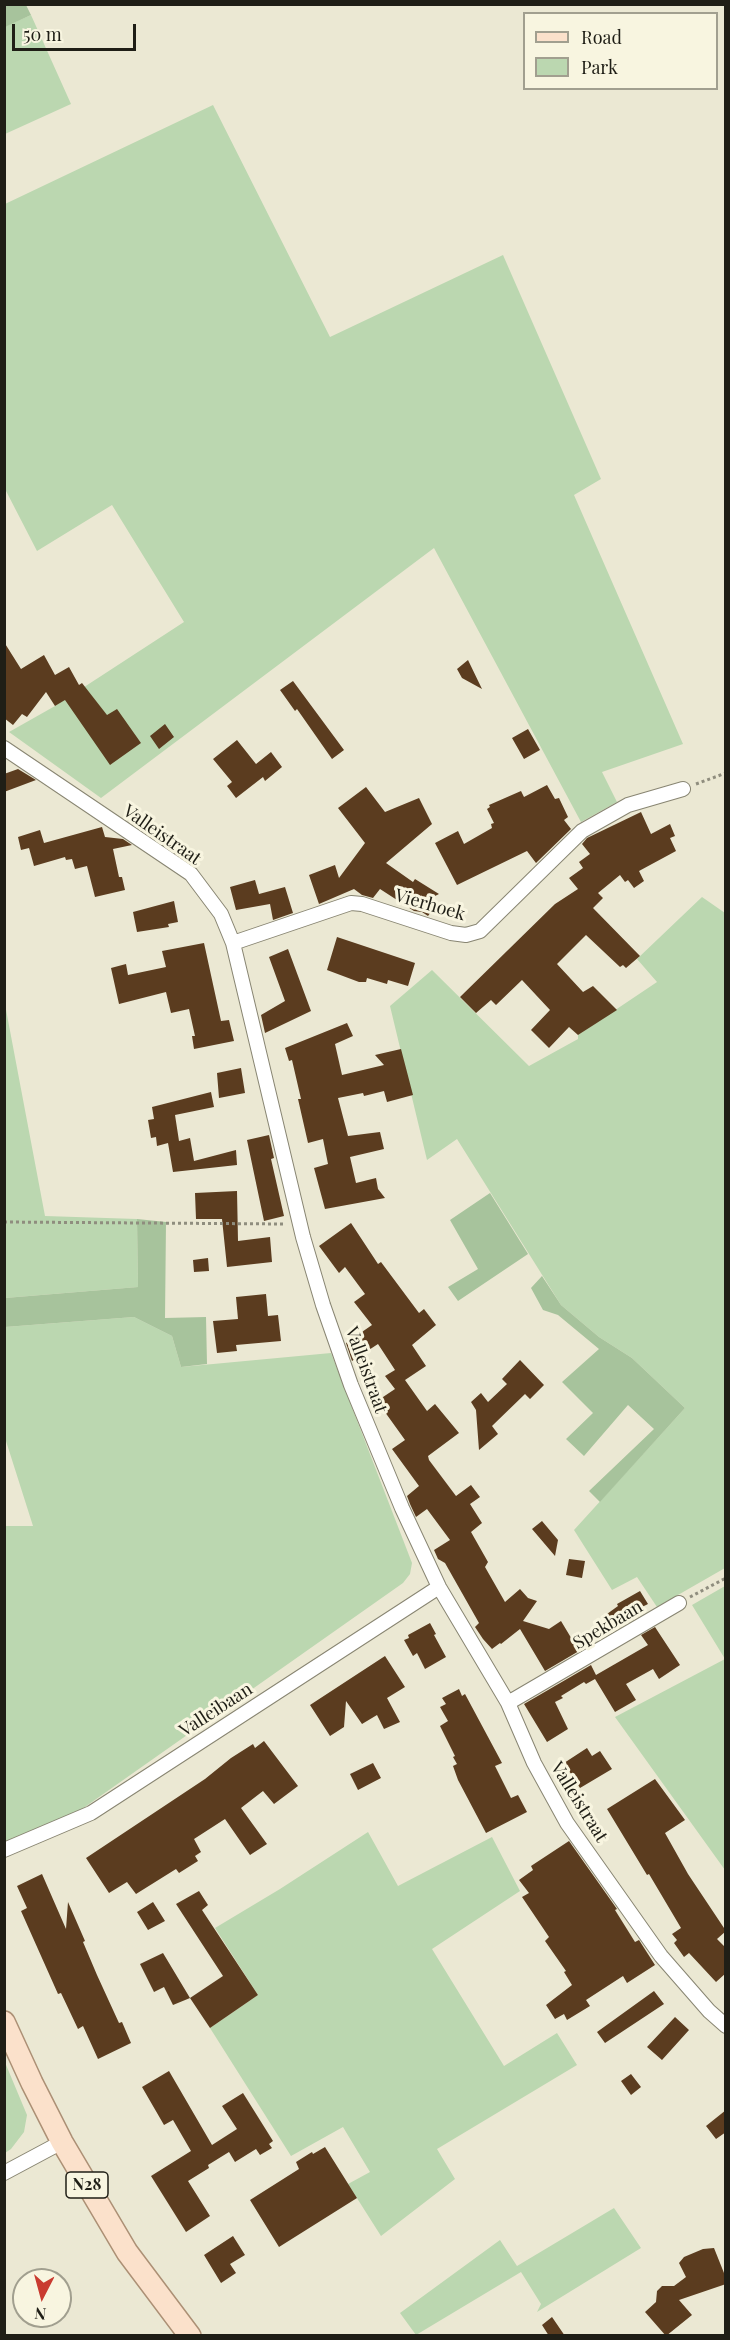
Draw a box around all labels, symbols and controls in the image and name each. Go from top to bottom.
scale bar [15,12,140,50]
legend [523,12,718,90]
text: 50 m [23,22,62,46]
text: Road [581,25,622,49]
text: Park [581,55,618,79]
street label: Valleistraat [119,800,205,870]
street label: Vierhoek [392,885,468,925]
street label: Valleistraat [340,1324,392,1416]
street label: Spekbaan [569,1596,647,1654]
street label: Valleibaan [176,1678,256,1742]
street label: Valleistraat [546,1758,612,1846]
road number: N28 [66,2172,108,2198]
north arrow [12,2268,72,2328]
text: N [33,2303,47,2325]

